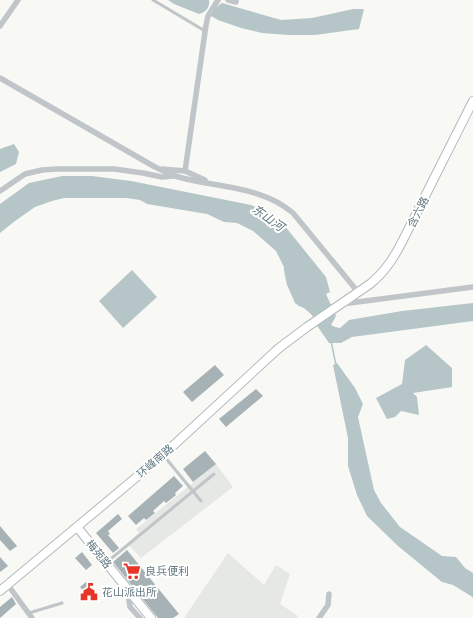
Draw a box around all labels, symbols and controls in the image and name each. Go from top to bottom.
street label: 含六路 [405,195,432,230]
water label: 东山河 [249,202,288,235]
street label: 环峰南路 [134,442,176,481]
street label: 梅苑路 [83,537,114,571]
supermarket icon: 良兵便利 [122,561,142,581]
place label: 良兵便利 [145,565,189,578]
public building icon: 花山派出所 [79,582,99,602]
place label: 花山派出所 [102,586,157,599]

